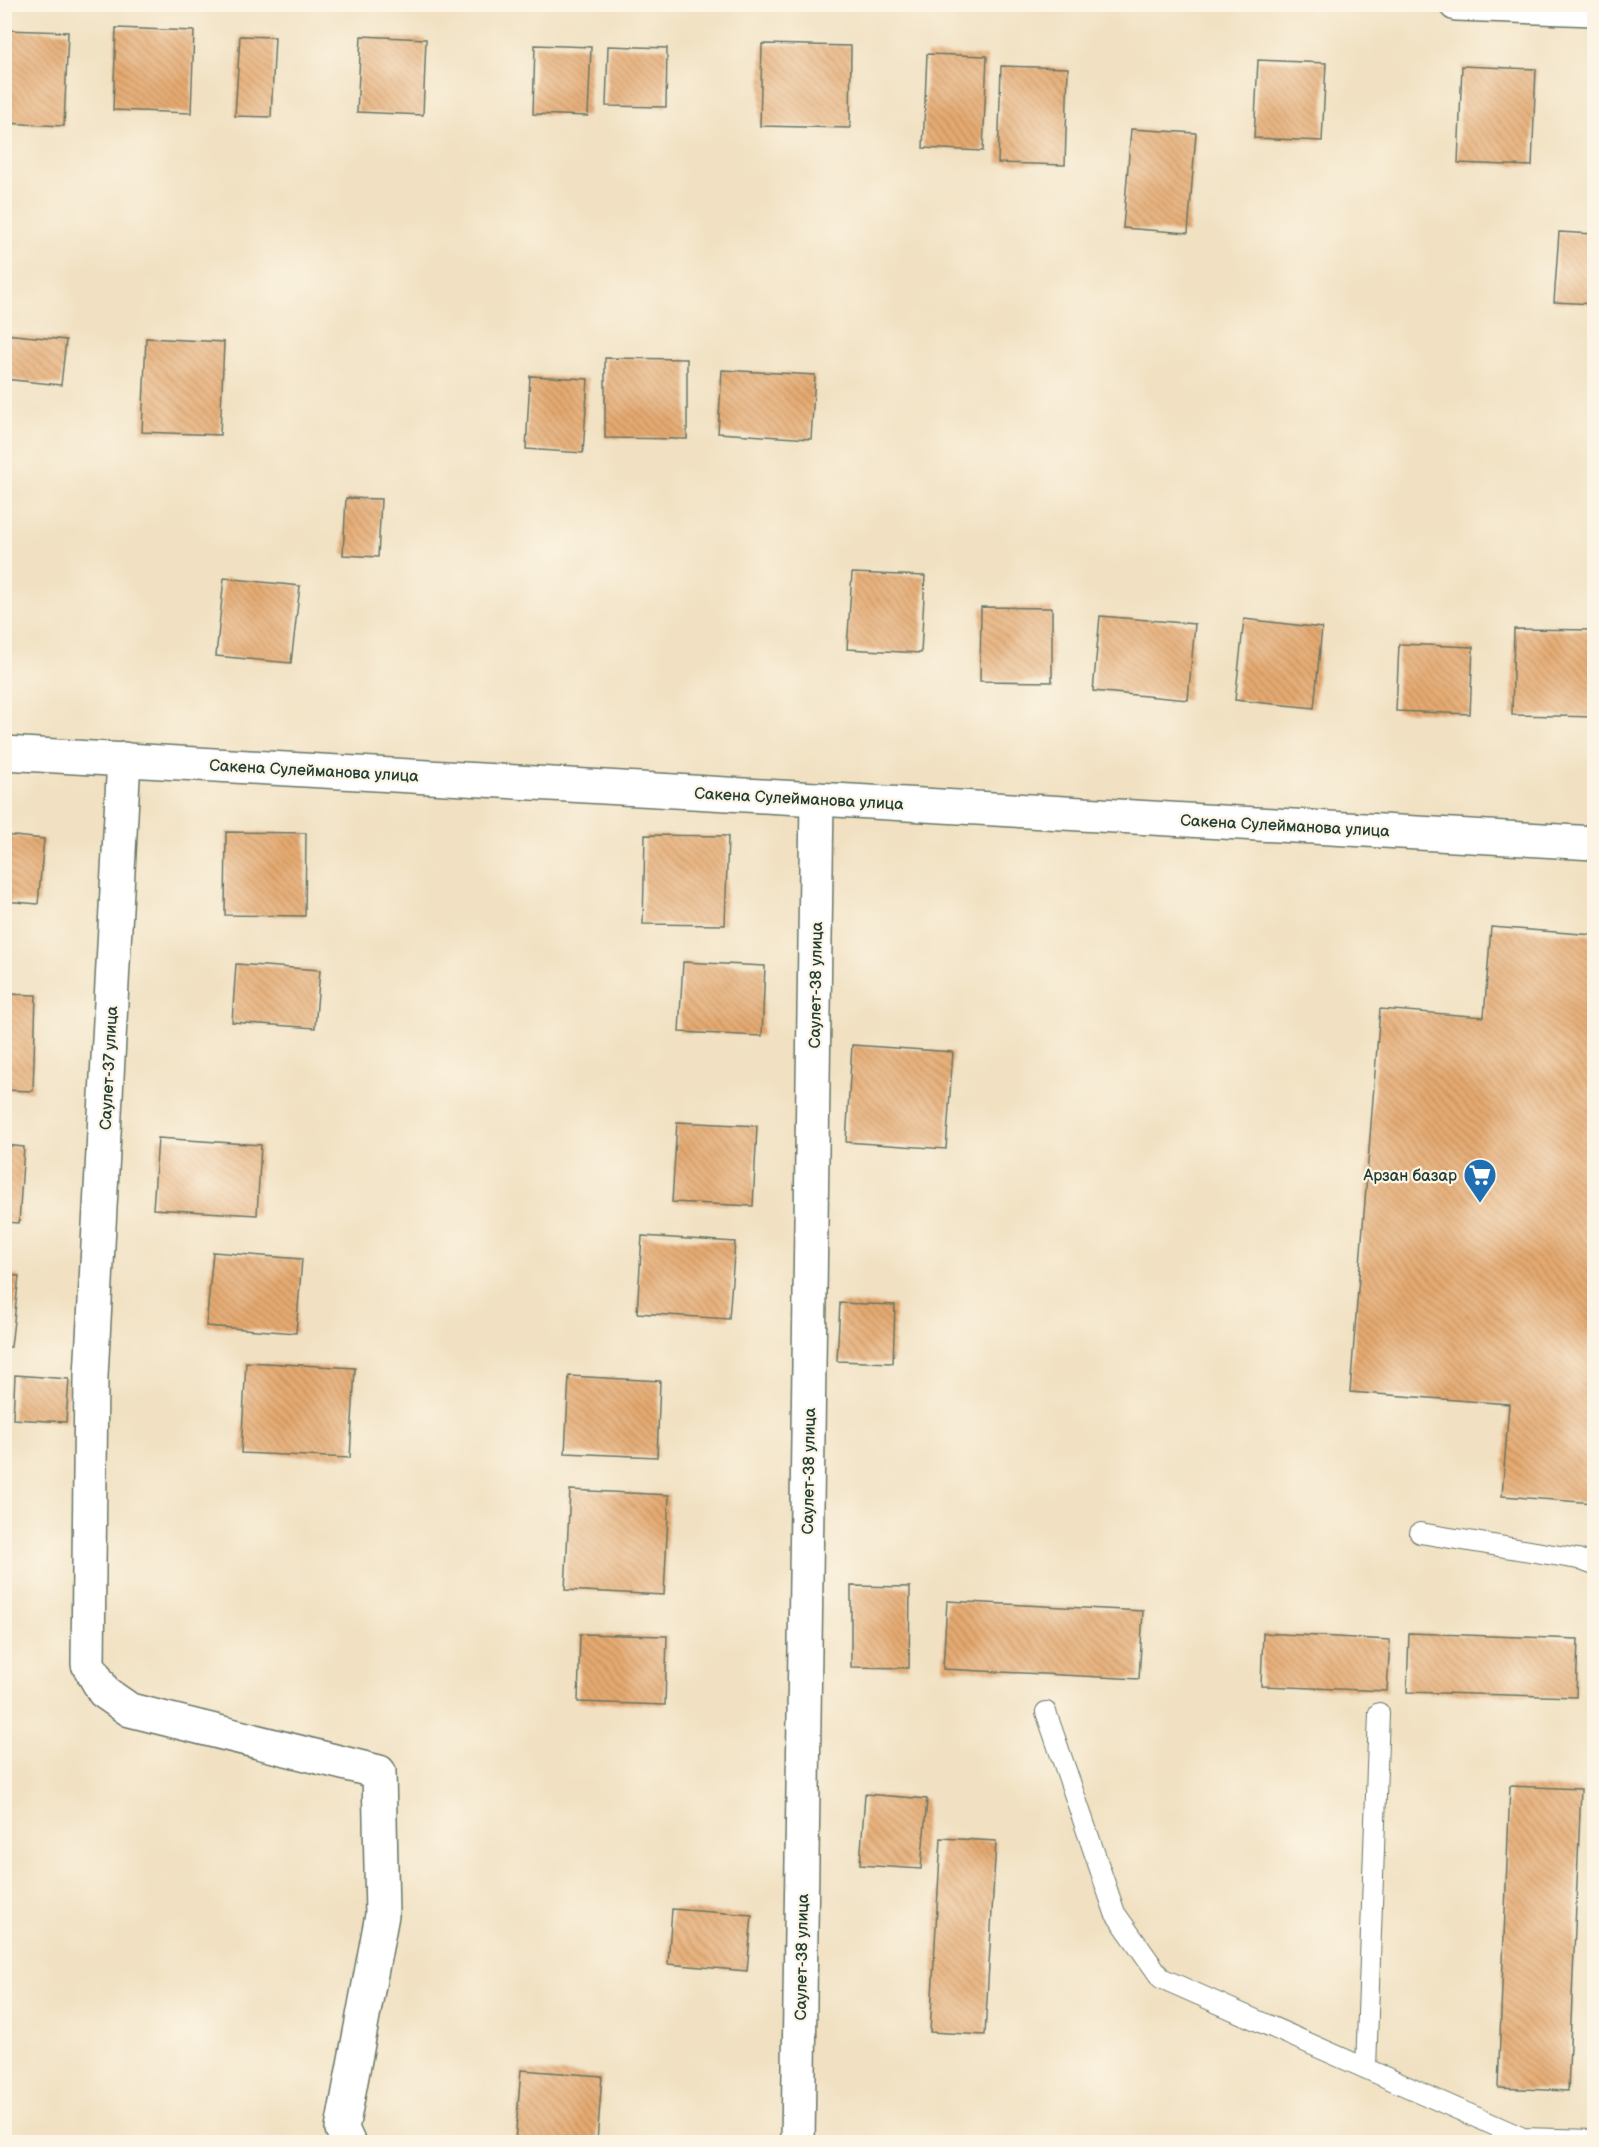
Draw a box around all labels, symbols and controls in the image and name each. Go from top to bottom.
street label: Сакена Сулейманова улица [209,757,420,787]
street label: Сакена Сулейманова улица [694,785,905,815]
street label: Сакена Сулейманова улица [1180,812,1391,842]
street label: Саулет-38 улица [806,921,827,1049]
street label: Саулет-37 улица [97,1005,122,1131]
supermarket icon: Арзан базар [1462,1157,1498,1204]
place label: Арзан базар [1363,1167,1457,1186]
street label: Саулет-38 улица [799,1407,820,1535]
street label: Саулет-38 улица [792,1893,813,2021]

